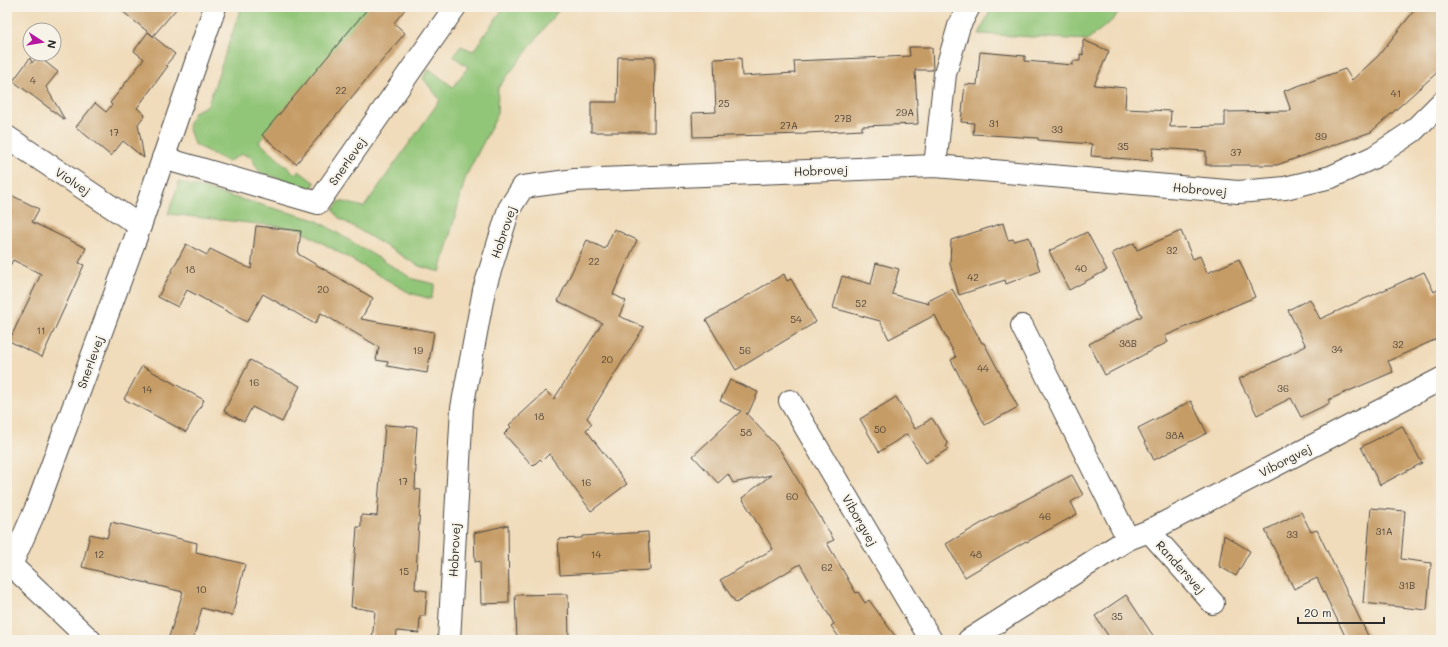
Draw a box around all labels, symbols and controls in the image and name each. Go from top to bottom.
north arrow [22,22,62,62]
text: N [44,39,60,50]
house number: 4 [30,73,36,87]
house number: 22 [335,83,347,97]
house number: 41 [1391,86,1401,100]
house number: 25 [718,96,730,110]
house number: 29A [896,105,914,119]
house number: 27B [834,111,852,125]
house number: 31 [989,116,999,130]
house number: 27A [780,118,798,132]
house number: 33 [1051,122,1063,136]
house number: 17 [109,125,119,139]
house number: 39 [1315,129,1327,143]
street label: Snerlevej [325,134,369,188]
house number: 35 [1117,139,1129,153]
house number: 37 [1230,145,1242,159]
street label: Hobrovej [794,161,848,179]
street label: Violvej [52,163,94,199]
street label: Hobrovej [1172,179,1228,199]
street label: Hobrovej [487,204,519,260]
house number: 32 [1166,243,1178,257]
house number: 22 [588,254,600,268]
house number: 40 [1075,261,1087,275]
house number: 18 [185,262,195,276]
house number: 42 [967,270,979,284]
house number: 20 [317,282,329,296]
house number: 52 [855,296,867,310]
house number: 54 [790,312,802,326]
house number: 11 [37,323,45,337]
street label: Snerlevej [73,333,107,391]
house number: 38B [1119,336,1137,350]
house number: 32 [1392,337,1404,351]
house number: 34 [1331,342,1343,356]
house number: 19 [413,343,423,357]
house number: 56 [739,343,751,357]
house number: 20 [601,352,613,366]
house number: 44 [977,361,989,375]
house number: 16 [249,375,259,389]
house number: 36 [1277,381,1289,395]
house number: 14 [142,382,152,396]
house number: 18 [534,409,544,423]
house number: 50 [874,422,886,436]
house number: 58 [740,425,752,439]
house number: 38A [1166,428,1184,442]
street label: Viborgvej [1256,440,1314,480]
house number: 17 [398,474,408,488]
house number: 16 [581,475,591,489]
house number: 60 [786,489,798,503]
street label: Viborgvej [839,491,881,549]
house number: 46 [1039,509,1051,523]
street label: Hobrovej [445,522,463,578]
house number: 31A [1375,524,1393,538]
house number: 33 [1286,527,1298,541]
street label: Randersvej [1153,537,1209,597]
house number: 12 [94,547,104,561]
house number: 14 [591,547,601,561]
house number: 48 [970,547,982,561]
house number: 62 [821,560,833,574]
house number: 15 [399,564,409,578]
house number: 31B [1399,578,1415,592]
house number: 10 [196,582,206,596]
scale bar [1298,599,1384,625]
text: 20 m [1304,604,1332,620]
house number: 35 [1111,609,1123,623]

